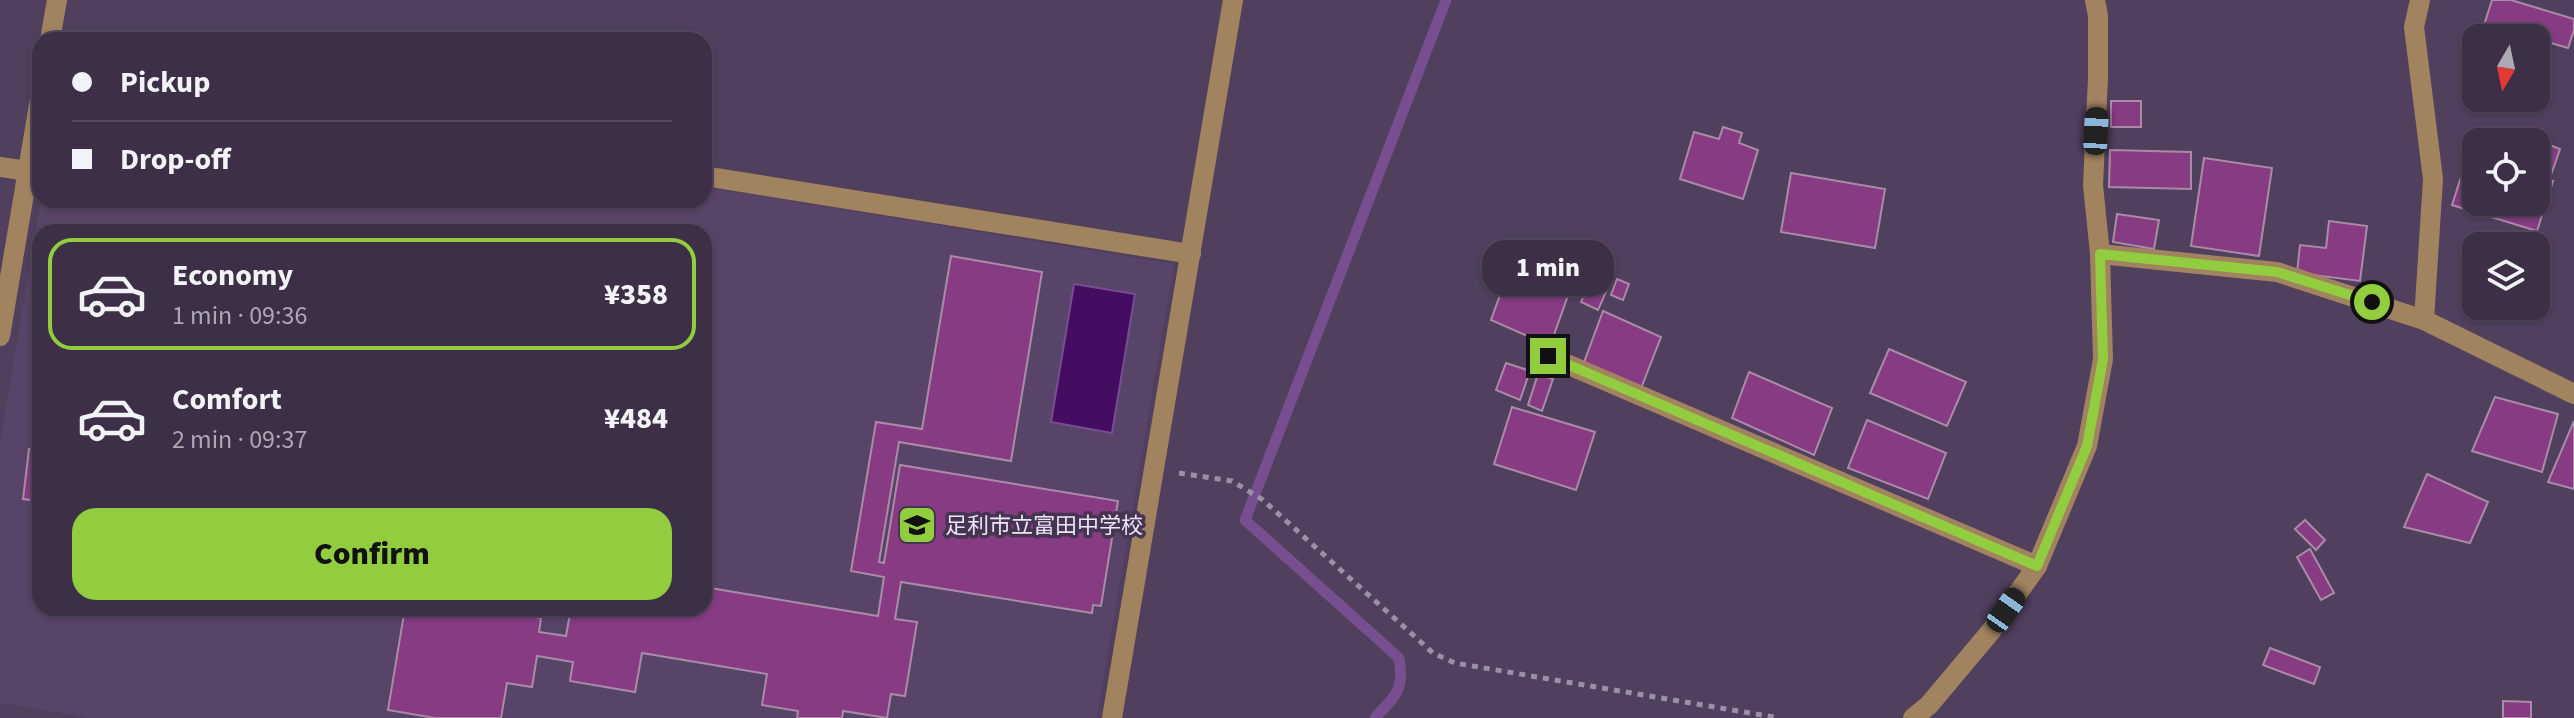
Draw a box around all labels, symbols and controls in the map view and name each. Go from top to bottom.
north arrow [2462,24,2550,112]
map controls [2462,24,2550,320]
text: Pickup [120,61,210,104]
car [2083,106,2109,156]
button: locate [2462,128,2550,216]
text: Drop-off [120,138,231,181]
button: layers [2462,232,2550,320]
callout: 1 min [1482,240,1614,296]
text: 1 min [1516,249,1580,286]
text: Economy [172,254,293,297]
icon: car [76,258,148,330]
text: ¥358 [604,273,668,316]
route start [2354,284,2390,320]
text: 1 min · 09:36 [172,297,307,334]
route end [1530,338,1566,374]
text: Comfort [172,378,282,421]
icon: car [76,382,148,454]
text: ¥484 [604,397,668,440]
text: 2 min · 09:37 [172,421,307,458]
school or university icon: 足利市立富田中学校 [896,504,938,546]
button: Confirm [72,508,672,600]
place label: 足利市立富田中学校 [945,510,1143,542]
car [1982,583,2030,637]

